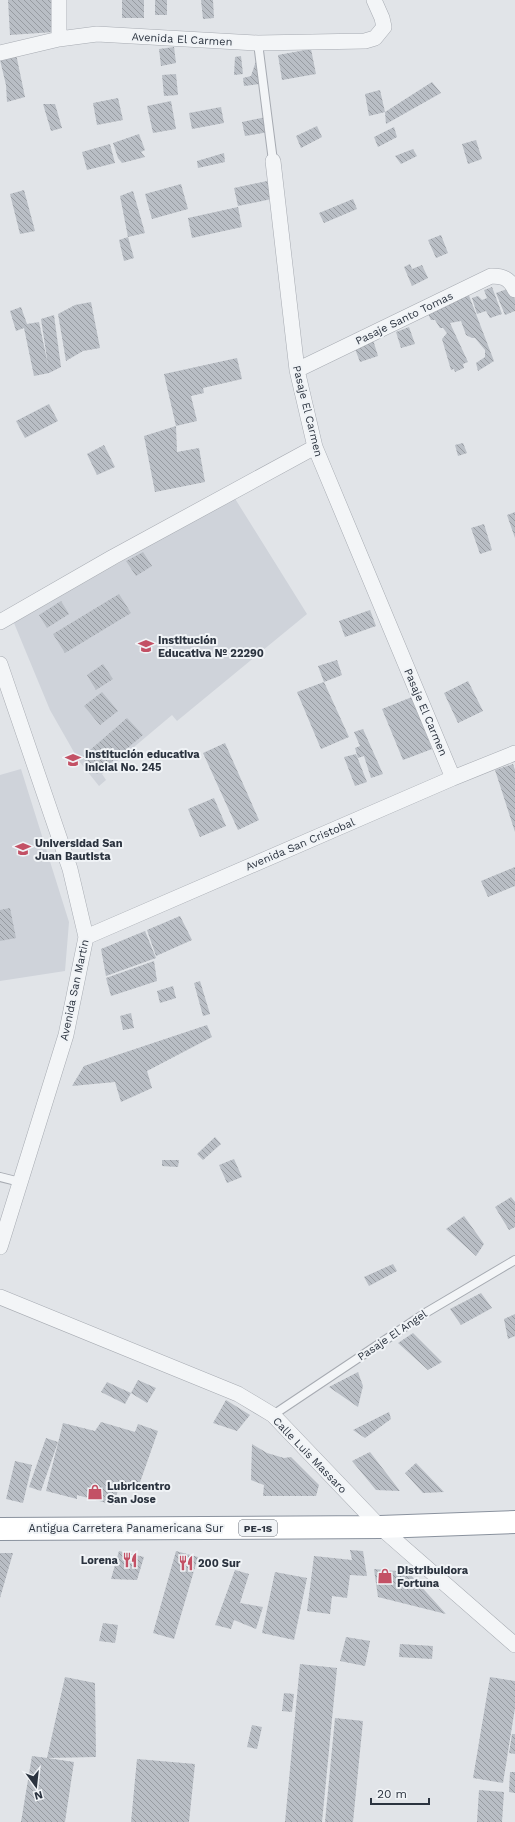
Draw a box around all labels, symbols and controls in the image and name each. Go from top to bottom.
street label: Avenida El Carmen [131,30,233,49]
street label: Pasaje Santo Tomas [353,289,455,348]
street label: Pasaje El Carmen [290,364,325,458]
place label: Institución Educativa Nº 22290 [158,634,264,660]
school or university icon: Institución Educativa Nº 22290 [137,637,155,655]
street label: Pasaje El Carmen [401,667,450,758]
place label: Institución educativa inicial No. 245 [85,748,200,774]
school or university icon: Institución educativa inicial No. 245 [64,751,82,769]
street label: Avenida San Cristobal [244,815,357,873]
place label: Universidad San Juan Bautista [35,837,123,863]
school or university icon: Universidad San Juan Bautista [14,840,32,858]
street label: Avenida San Martin [57,938,92,1042]
street label: Pasaje El Angel [355,1307,430,1363]
street label: Calle Luis Massaro [270,1415,349,1496]
place label: Lubricentro San Jose [107,1480,171,1506]
shop icon: Lubricentro San Jose [86,1483,104,1501]
road number: PE-1S [239,1520,277,1536]
street label: Antigua Carretera Panamericana Sur [28,1522,224,1535]
restaurant icon: Lorena [121,1551,139,1569]
place label: Lorena [81,1554,119,1567]
restaurant icon: 200 Sur [177,1554,195,1572]
place label: 200 Sur [198,1557,241,1570]
place label: Distribuidora Fortuna [397,1564,469,1590]
shop icon: Distribuidora Fortuna [376,1567,394,1585]
north arrow [16,1766,56,1806]
scale bar [371,1780,429,1806]
text: 20 m [377,1787,407,1801]
text: N [33,1788,44,1803]

